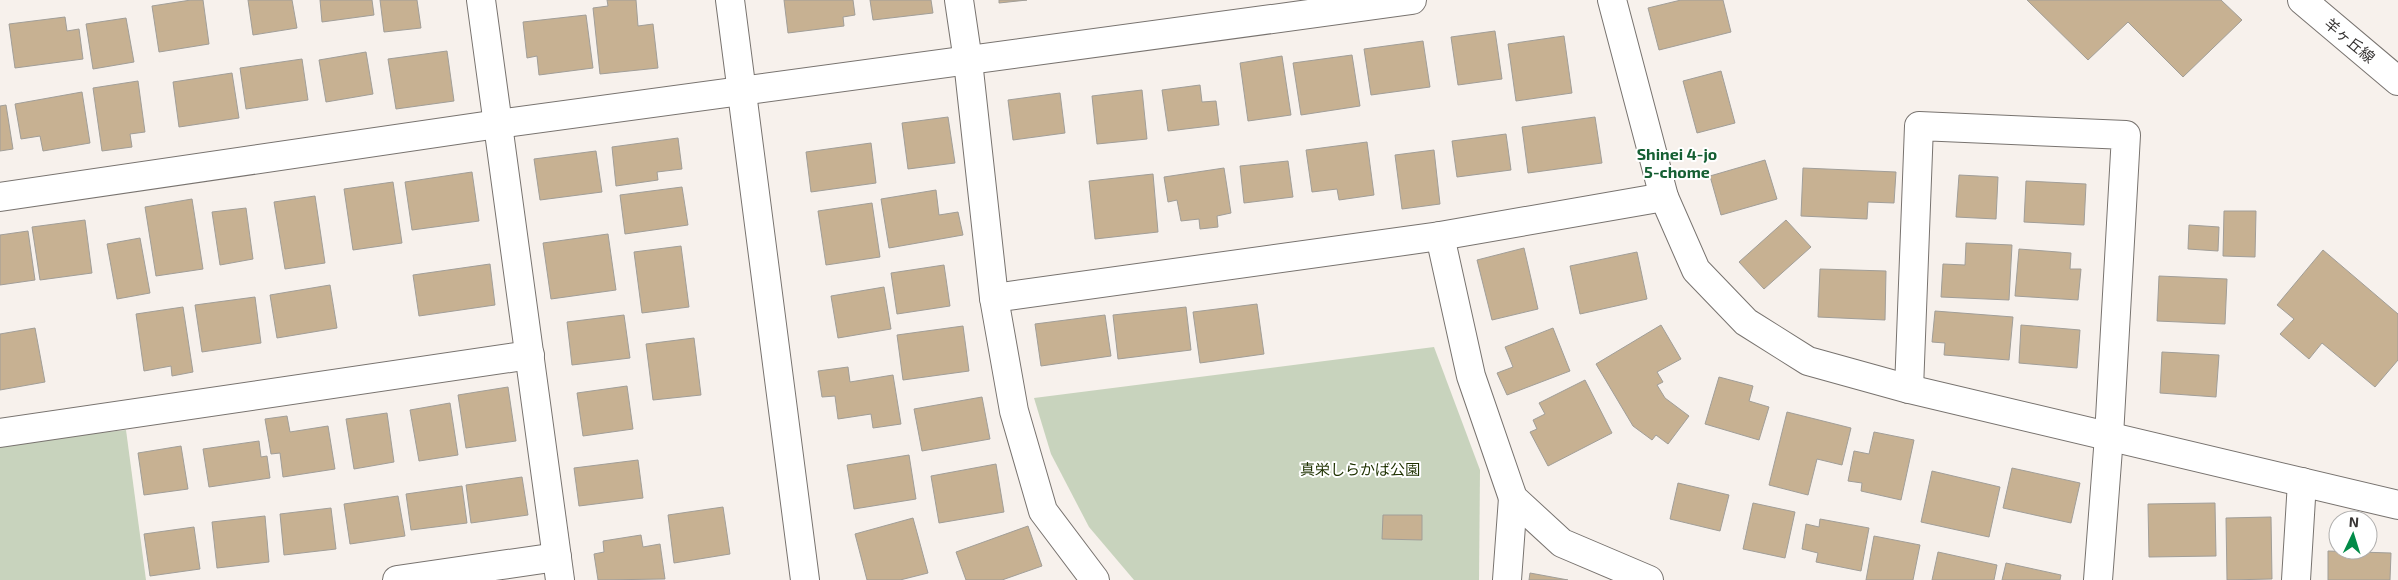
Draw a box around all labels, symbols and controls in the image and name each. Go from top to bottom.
street label: 羊ヶ丘線 [2321,14,2379,66]
district label: Shinei 4-jo 5-chome [1637,144,1717,181]
park label: 真栄しらかば公園 [1300,460,1420,478]
north arrow [2328,510,2378,560]
text: N [2348,513,2360,530]

